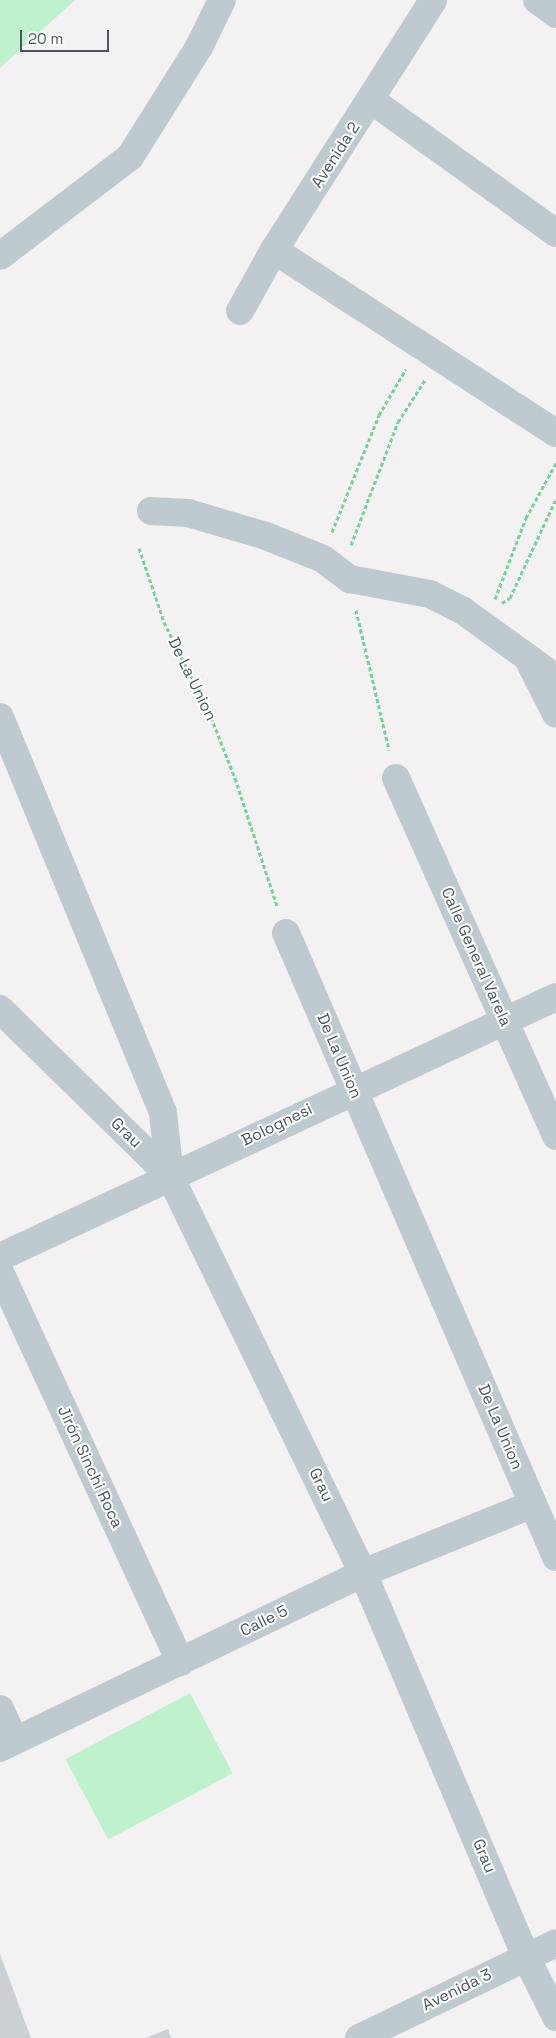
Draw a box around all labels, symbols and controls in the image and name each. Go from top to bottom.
scale bar [22,20,111,52]
text: 20 m [28,29,63,48]
street label: Avenida 2 [308,119,364,191]
street label: De La Union [164,634,220,724]
street label: Calle General Varela [437,885,515,1029]
street label: De La Union [313,1011,365,1101]
street label: Bolognesi [239,1100,315,1150]
street label: Grau [107,1114,145,1152]
street label: De La Union [474,1382,526,1472]
street label: Jirón Sinchi Roca [53,1403,127,1531]
street label: Grau [305,1465,337,1505]
street label: Calle 5 [237,1601,291,1641]
street label: Grau [468,1836,500,1876]
street label: Avenida 3 [419,1965,495,2015]

